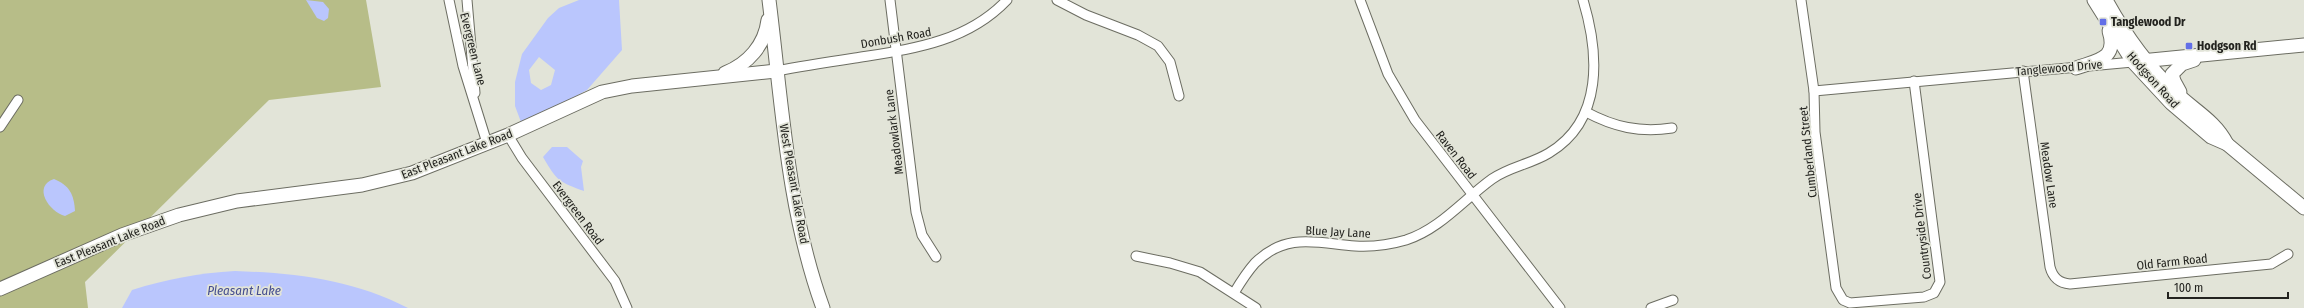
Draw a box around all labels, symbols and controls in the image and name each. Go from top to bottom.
street label: Evergreen Lane [457,11,489,87]
place label: Tanglewood Dr [2111,15,2186,29]
marker: Tanglewood Dr [2098,17,2108,27]
street label: Donbush Road [860,25,932,51]
place label: Hodgson Rd [2197,39,2257,53]
marker: Hodgson Rd [2184,41,2194,51]
street label: Hodgson Road [2124,49,2182,111]
street label: Tanglewood Drive [2015,57,2103,79]
street label: Meadowlark Lane [882,89,906,175]
street label: Cumberland Street [1796,105,1820,198]
street label: West Pleasant Lake Road [777,123,811,245]
street label: East Pleasant Lake Road [399,126,515,182]
street label: Raven Road [1433,128,1479,182]
street label: Meadow Lane [2037,141,2061,209]
street label: Evergreen Road [550,178,606,248]
street label: Countryside Drive [1910,192,1934,280]
street label: East Pleasant Lake Road [53,213,167,271]
street label: Blue Jay Lane [1305,223,1371,241]
street label: Old Farm Road [2136,251,2208,273]
scale bar [2168,274,2288,300]
text: 100 m [2174,281,2203,295]
water label: Pleasant Lake [207,283,281,298]

